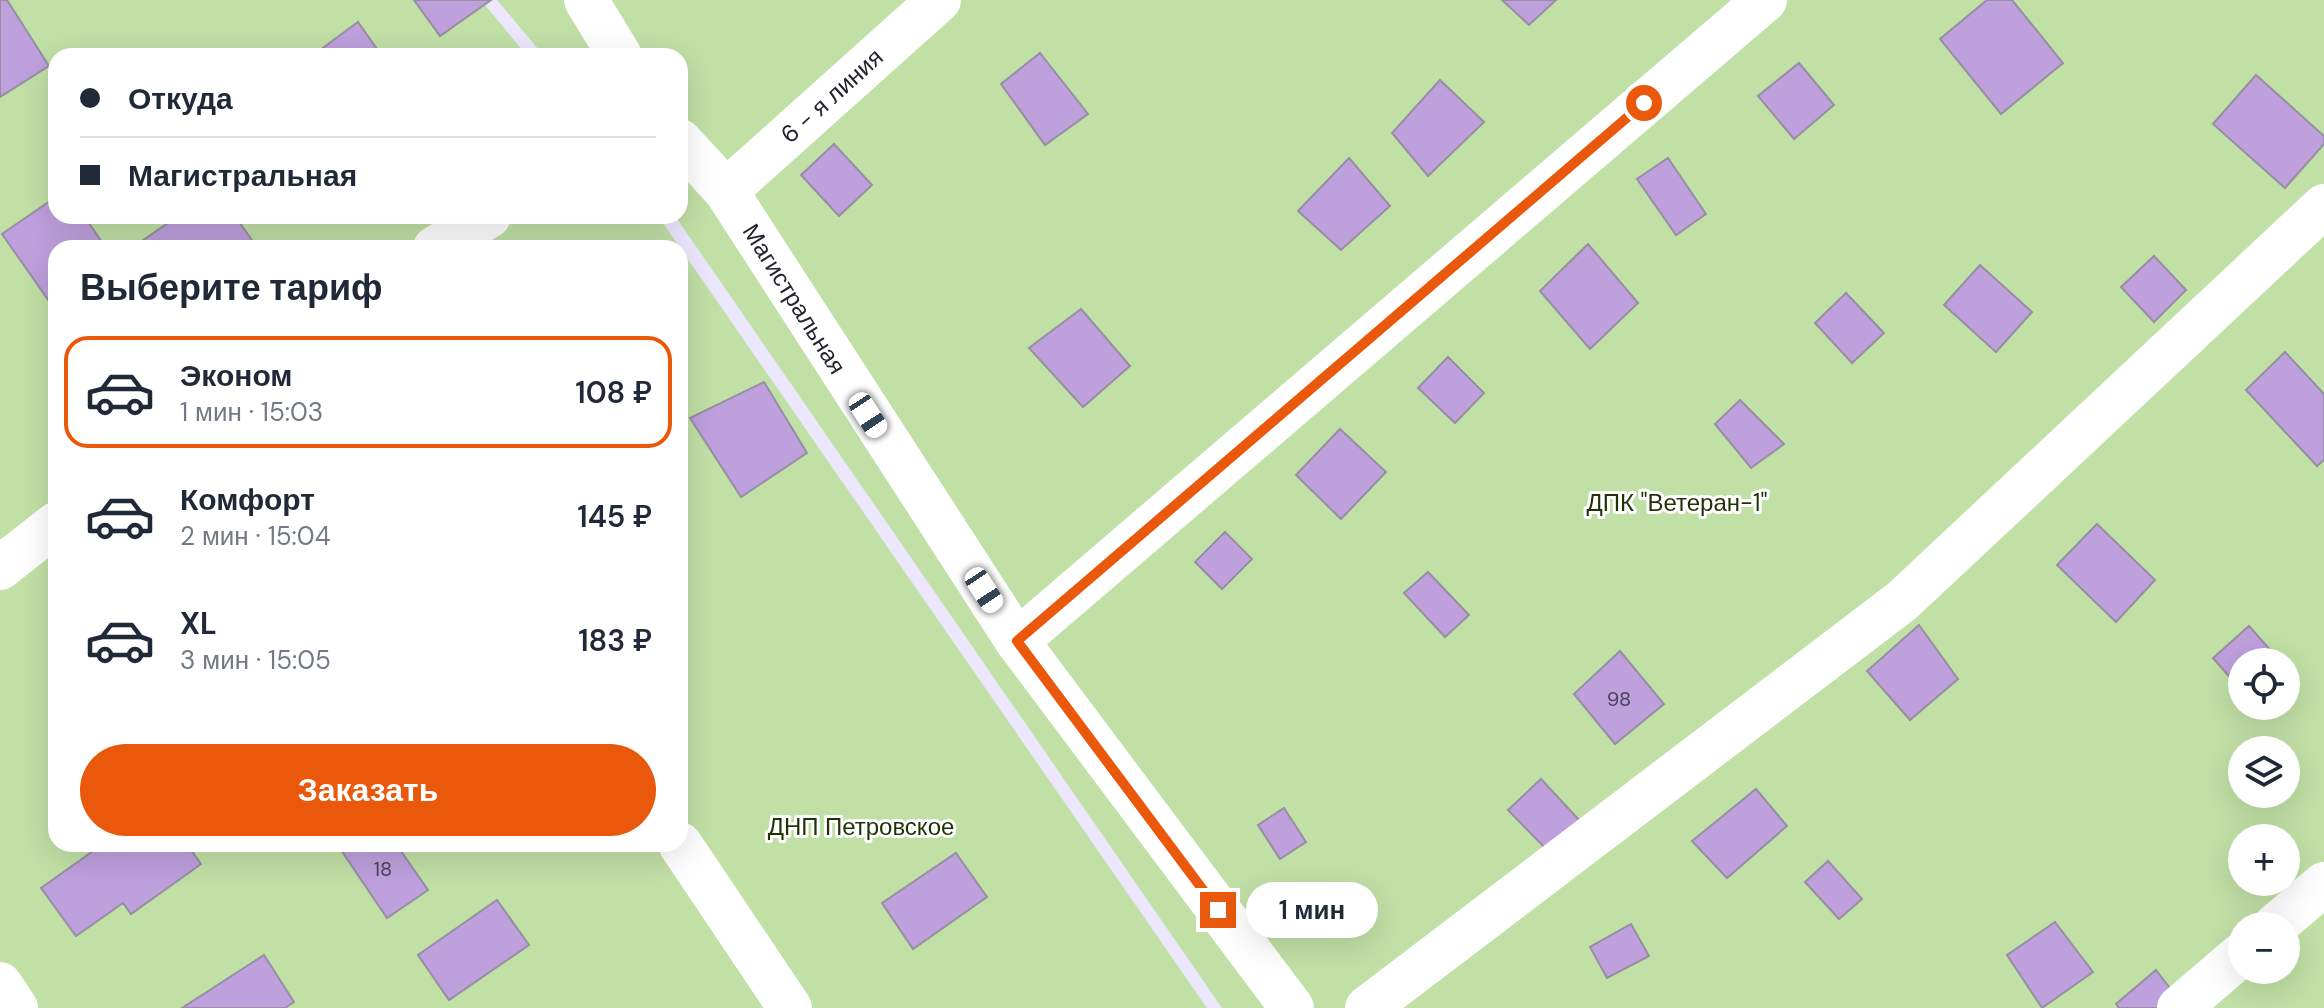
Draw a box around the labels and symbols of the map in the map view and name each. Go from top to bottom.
street label: 6 - я линия [774,42,889,150]
route start [1626,85,1662,121]
street label: Магистральная [736,218,853,380]
car [845,388,891,442]
park label: ДПК "Ветеран-1" [1587,487,1767,518]
car [961,563,1007,617]
house number: 98 [1607,686,1631,712]
park label: ДНП Петровское [768,811,954,842]
house number: 18 [374,856,392,882]
callout: 1 мин [1246,882,1378,938]
route end [1200,892,1236,928]

